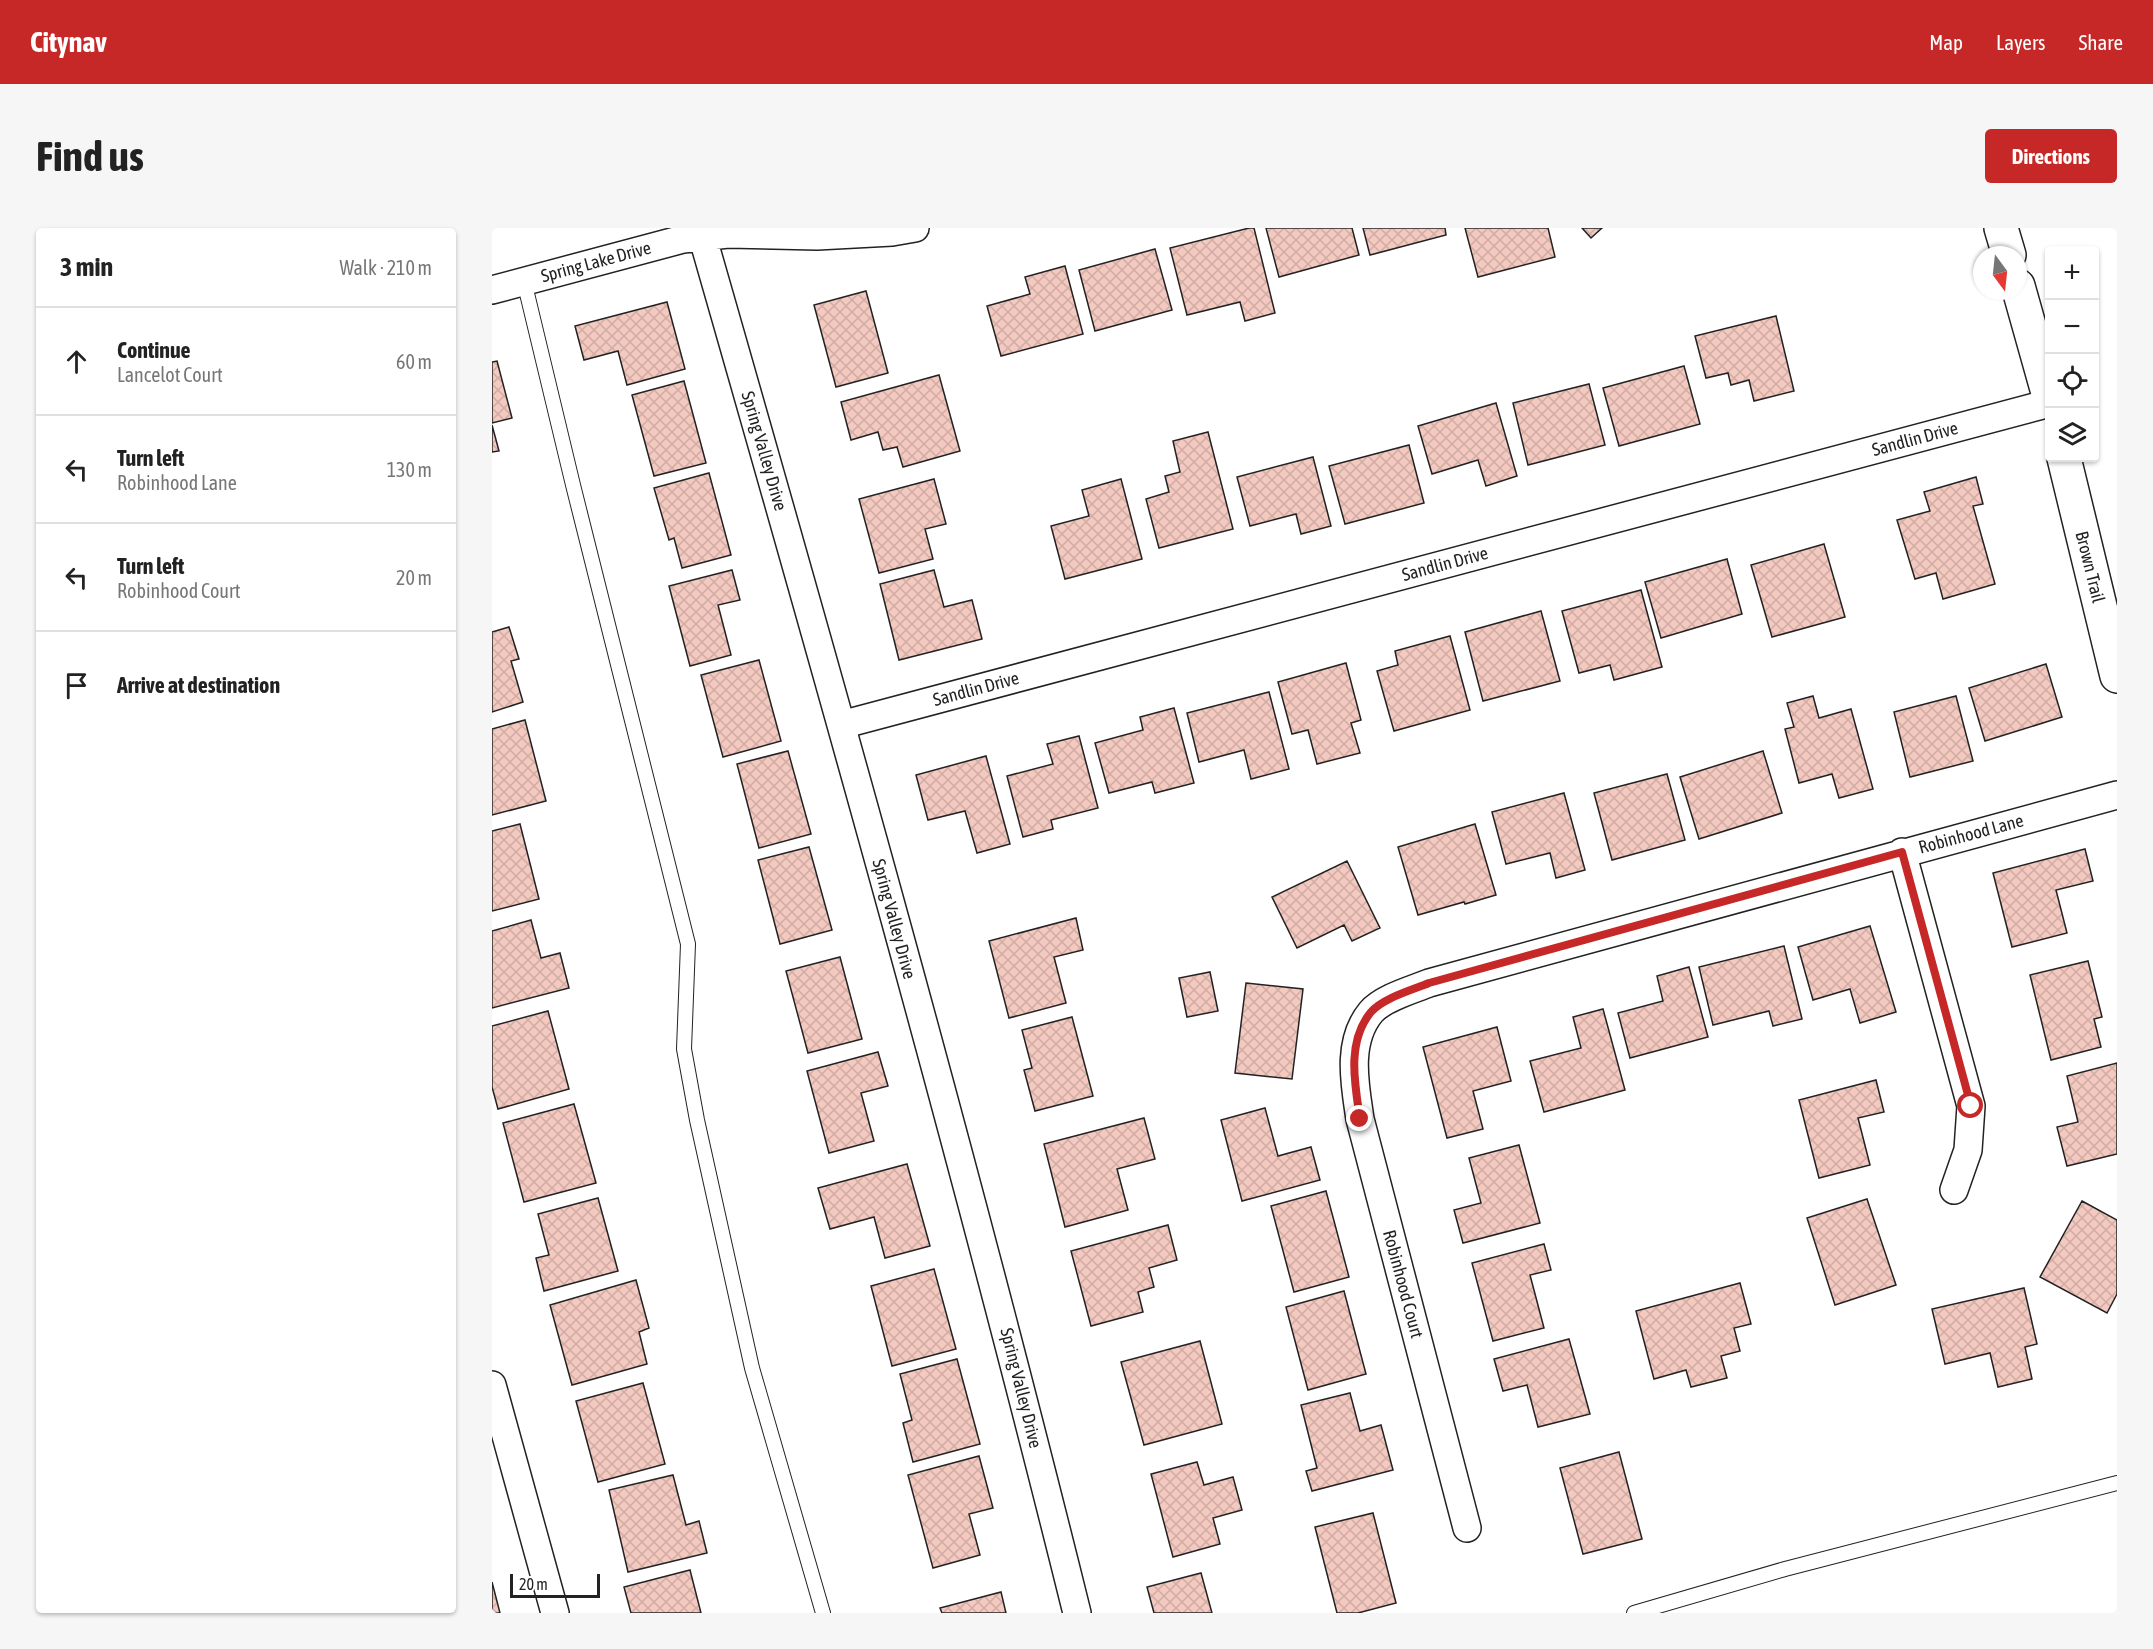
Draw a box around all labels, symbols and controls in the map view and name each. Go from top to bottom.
text: Citynav [30,26,107,58]
text: Map [1929,30,1963,54]
text: Layers [1996,30,2046,54]
text: Share [2079,30,2123,54]
button: Directions [1985,129,2117,183]
text: Find us [36,132,144,180]
street label: Spring Lake Drive [539,237,653,286]
north arrow [1973,246,2027,300]
map controls [2045,246,2099,462]
button: + [2045,246,2099,300]
text: 3 min [60,252,113,282]
text: Walk · 210 m [340,256,432,279]
button: − [2045,300,2099,354]
text: Continue [117,337,191,363]
icon: ahead [60,345,93,378]
text: 60 m [396,350,432,373]
button: locate [2045,354,2099,408]
text: Lancelot Court [117,363,223,386]
street label: Spring Valley Drive [737,389,792,513]
button: layers [2045,408,2099,462]
street label: Sandlin Drive [1870,417,1960,460]
text: Turn left [117,445,184,471]
icon: left [60,453,93,486]
text: 130 m [387,458,432,481]
text: Robinhood Lane [117,471,237,494]
street label: Brown Trail [2071,529,2110,605]
street label: Sandlin Drive [1400,542,1490,585]
text: Turn left [117,553,184,579]
icon: left [60,561,93,594]
text: 20 m [396,566,432,589]
text: Robinhood Court [117,579,240,602]
street label: Sandlin Drive [931,667,1021,710]
icon: arrive [60,669,93,702]
text: Arrive at destination [117,672,280,698]
street label: Robinhood Lane [1916,809,2026,858]
street label: Spring Valley Drive [868,857,921,981]
route start [1957,1092,1983,1118]
route end [1346,1105,1372,1131]
street label: Robinhood Court [1379,1228,1428,1340]
street label: Spring Valley Drive [996,1326,1047,1450]
scale bar [510,1571,600,1598]
text: 20 m [519,1575,548,1593]

